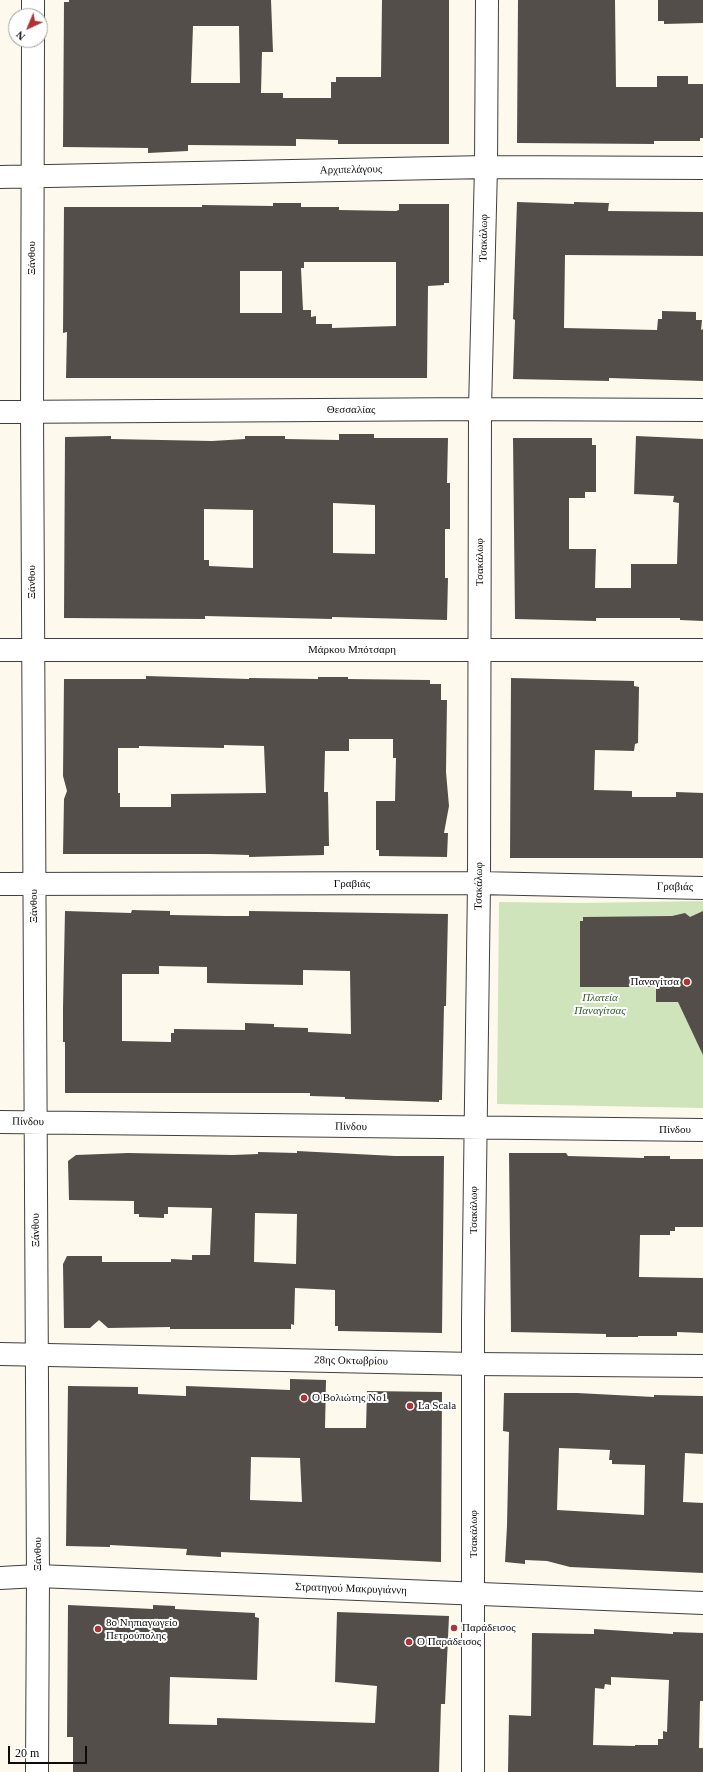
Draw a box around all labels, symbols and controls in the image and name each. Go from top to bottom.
north arrow [8,8,48,48]
text: N [13,29,27,43]
street label: Αρχιπελάγους [320,163,382,177]
street label: Τσακάλωφ [477,214,491,262]
street label: Ξάνθου [25,241,39,275]
street label: Θεσσαλίας [327,403,375,417]
street label: Τσακάλωφ [473,538,487,586]
street label: Ξάνθου [25,565,39,599]
street label: Μάρκου Μπότσαρη [308,643,396,657]
street label: Τσακάλωφ [472,862,486,910]
street label: Γραβιάς [334,877,370,891]
street label: Γραβιάς [657,880,693,894]
street label: Ξάνθου [27,889,41,923]
place label: Παναγίτσα [631,975,679,989]
marker: Παναγίτσα [682,977,692,987]
park label: Πλατεία Παναγίτσας [574,991,626,1017]
street label: Πίνδου [12,1115,44,1129]
street label: Πίνδου [335,1120,367,1134]
street label: Πίνδου [659,1123,691,1137]
street label: Τσακάλωφ [467,1186,481,1234]
street label: Ξάνθου [29,1213,43,1247]
street label: 28ης Οκτωβρίου [314,1354,388,1368]
place label: Ο Βολιώτης Νο1 [312,1391,387,1405]
marker: Ο Βολιώτης Νο1 [299,1393,309,1403]
place label: La Scala [418,1399,456,1413]
marker: La Scala [405,1401,415,1411]
street label: Τσακάλωφ [467,1510,481,1558]
street label: Ξάνθου [31,1537,45,1571]
street label: Στρατηγού Μακρυγιάννη [295,1580,407,1598]
place label: 8ο Νηπιαγωγείο Πετρούπολης [106,1616,178,1642]
place label: Παράδεισος [462,1621,516,1635]
marker: Παράδεισος [449,1623,459,1633]
marker: 8ο Νηπιαγωγείο Πετρούπολης [93,1624,103,1634]
place label: Ο Παράδεισος [417,1635,481,1649]
marker: Ο Παράδεισος [404,1637,414,1647]
scale bar [10,1738,89,1764]
text: 20 m [15,1746,39,1760]

